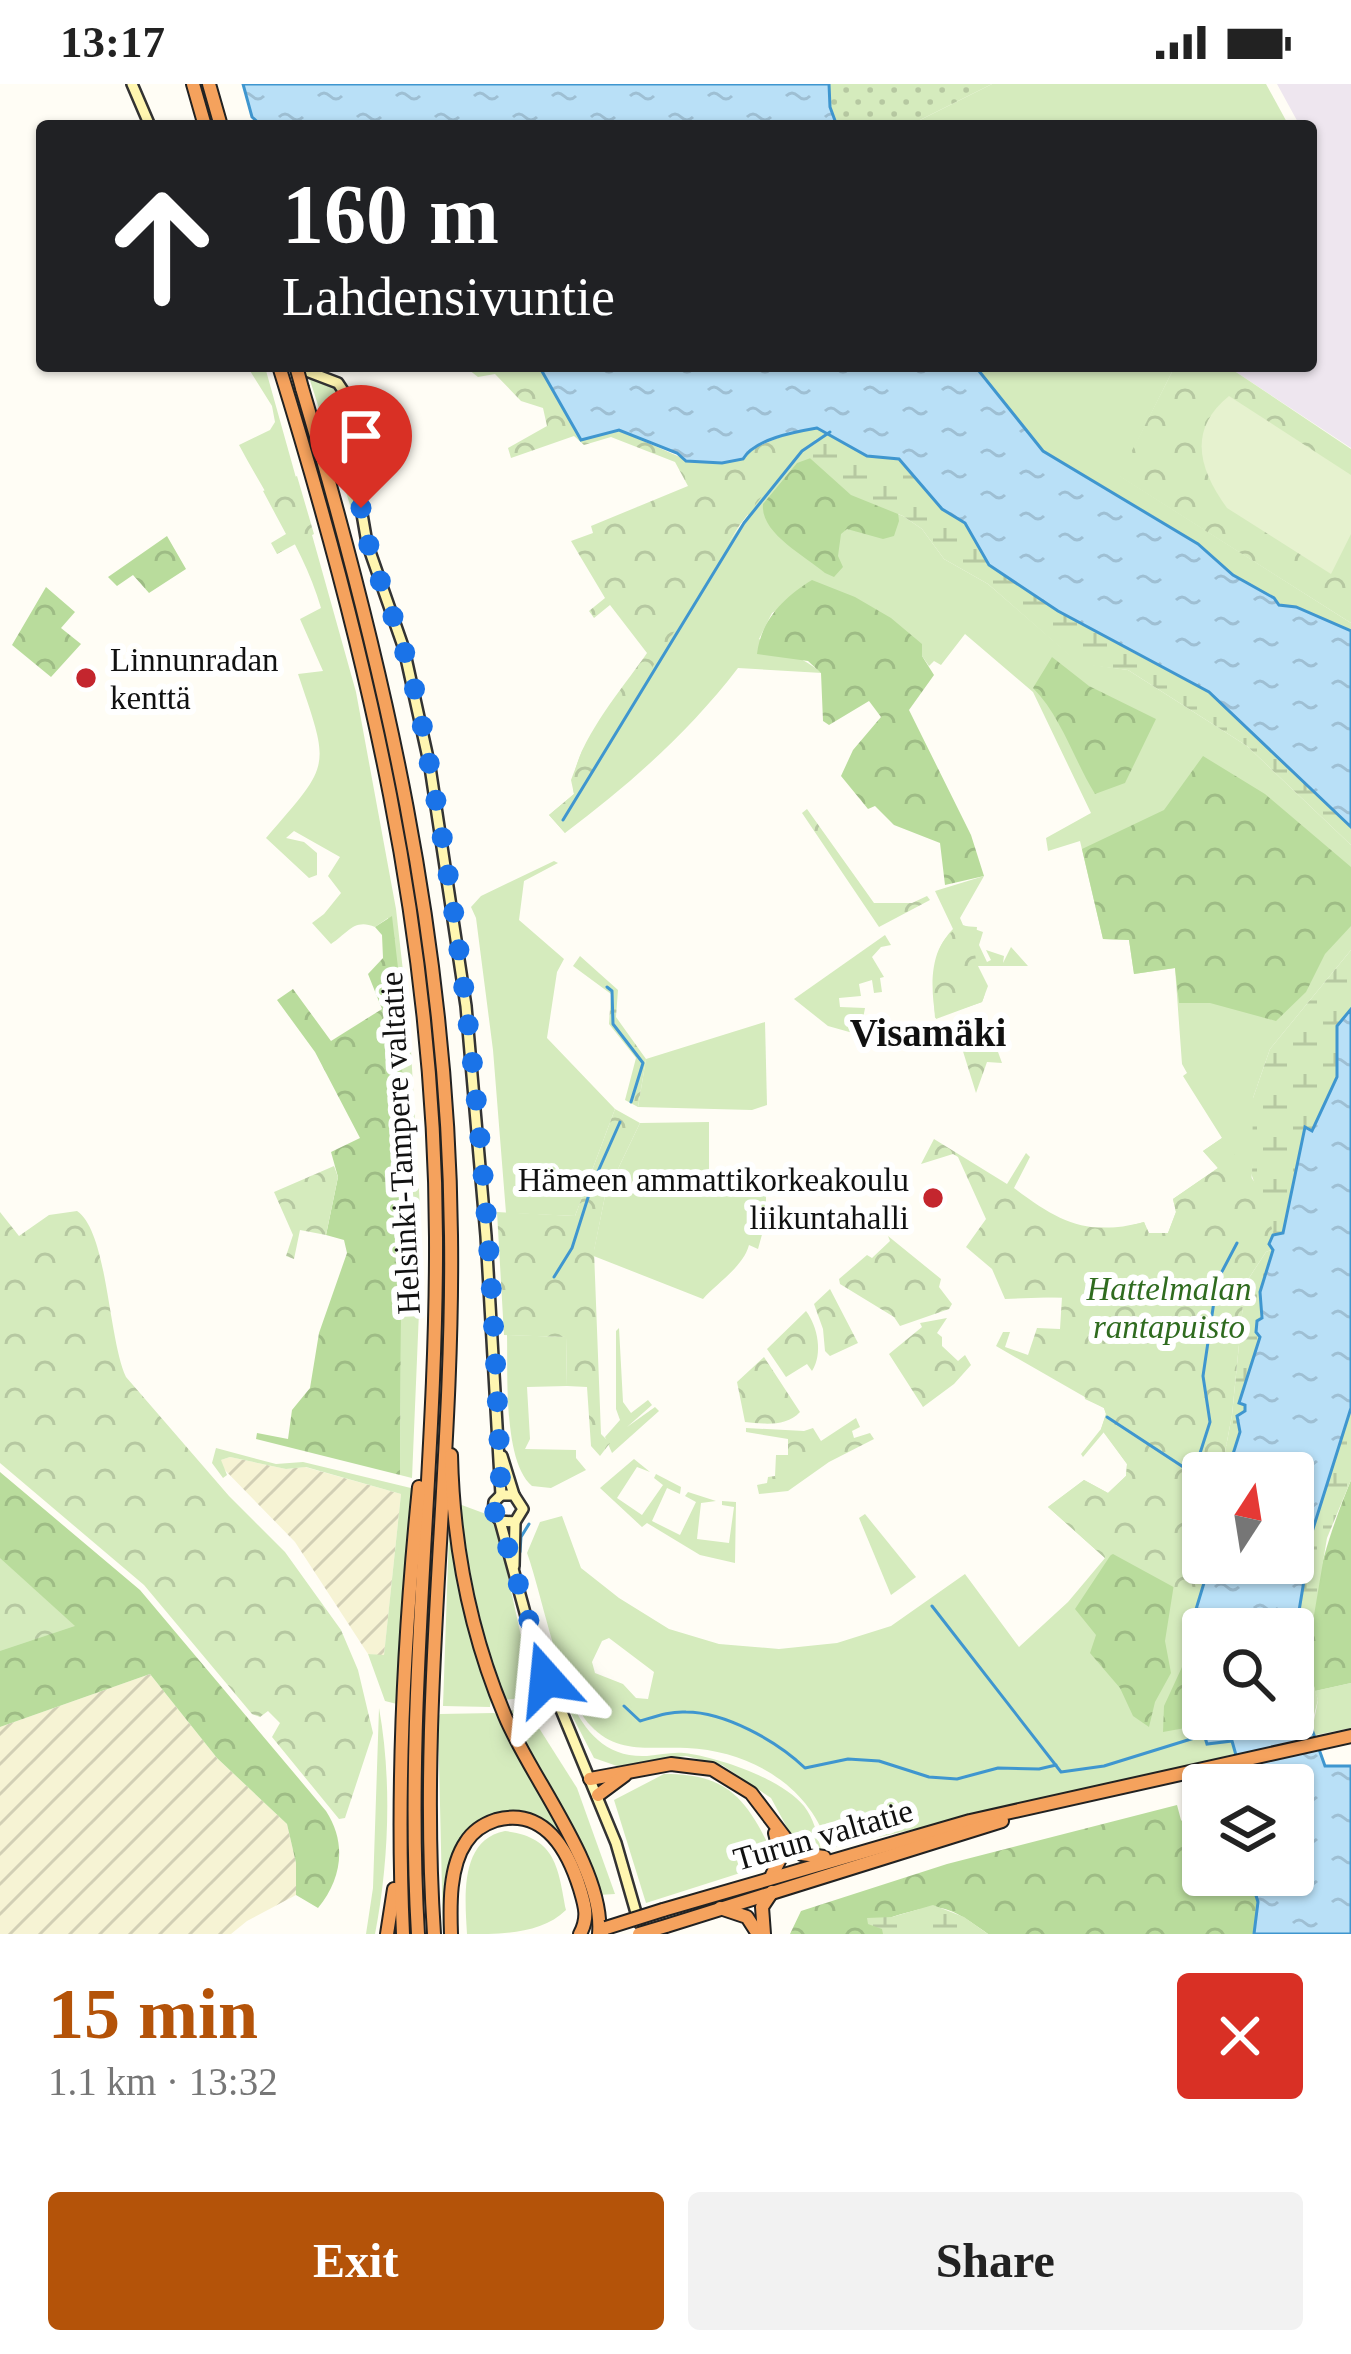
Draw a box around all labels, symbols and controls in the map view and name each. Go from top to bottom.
text: 13:17 [60,17,165,67]
icon: ahead [84,168,240,324]
text: 160 m [282,168,499,261]
text: Lahdensivuntie [282,267,615,327]
pin [310,385,412,508]
icon: arrive [328,403,394,469]
place label: Linnunradan kenttä [110,642,279,716]
marker: Linnunradan kenttä [73,665,99,691]
street label: Helsinki-Tampere valtatie [373,971,427,1315]
district label: Visamäki [850,1011,1007,1054]
place label: Hämeen ammattikorkeakoulu liikuntahalli [518,1162,909,1236]
marker: Hämeen ammattikorkeakoulu liikuntahalli [920,1185,946,1211]
park label: Hattelmalan rantapuisto [1086,1271,1251,1345]
north arrow [1182,1452,1314,1584]
map controls [1182,1452,1314,1896]
button: search [1182,1608,1314,1740]
position arrow [483,1616,609,1742]
button: layers [1182,1764,1314,1896]
street label: Turun valtatie [729,1792,917,1878]
button: close [1177,1973,1303,2099]
text: 15 min [48,1974,258,2054]
text: 1.1 km · 13:32 [48,2060,278,2103]
button: Exit [48,2192,664,2330]
button: Share [688,2192,1303,2330]

